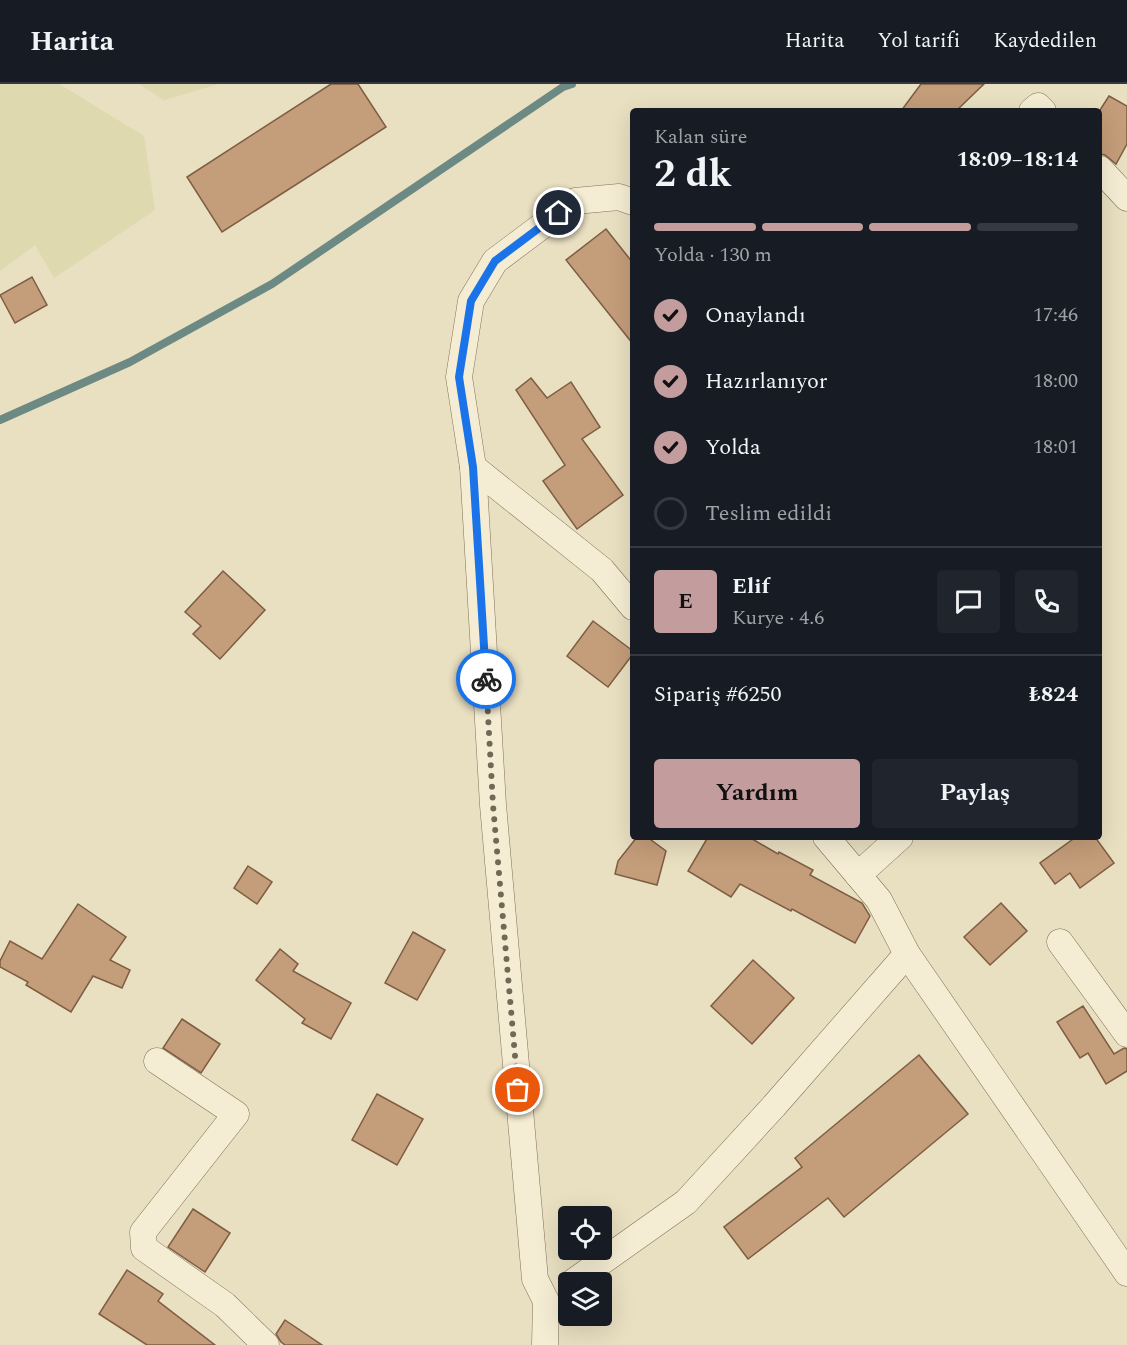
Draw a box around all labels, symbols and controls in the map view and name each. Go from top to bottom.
text: Harita [30,20,114,63]
text: Harita [785,25,845,57]
text: Yol tarifi [878,25,960,57]
text: Kaydedilen [993,25,1097,57]
text: Kalan süre [654,122,747,152]
text: 18:09–18:14 [956,143,1078,176]
text: 2 dk [654,145,732,204]
pin [533,187,584,238]
icon: home [542,196,575,229]
text: Yolda · 130 m [654,240,772,270]
icon: check [654,299,687,332]
text: Onaylandı [705,299,806,332]
text: 17:46 [1033,300,1078,330]
icon: check [654,365,687,398]
text: Hazırlanıyor [705,365,828,398]
text: 18:00 [1033,366,1078,396]
icon: check [654,431,687,464]
text: Yolda [705,431,761,464]
text: 18:01 [1033,432,1078,462]
text: Teslim edildi [705,497,832,530]
text: Elif [732,570,770,603]
button: chat [937,570,1000,633]
button: phone [1015,570,1078,633]
text: E [678,585,693,618]
text: Kurye · 4.6 [732,603,824,633]
courier [456,649,516,709]
icon: bike [470,663,503,696]
text: Sipariş #6250 [654,678,782,711]
text: ₺824 [1029,678,1078,711]
button: Yardım [654,759,860,828]
button: Paylaş [872,759,1078,828]
pin [492,1064,543,1115]
icon: bag [501,1073,534,1106]
map controls [558,1206,612,1326]
button: locate [558,1206,612,1260]
button: layers [558,1272,612,1326]

